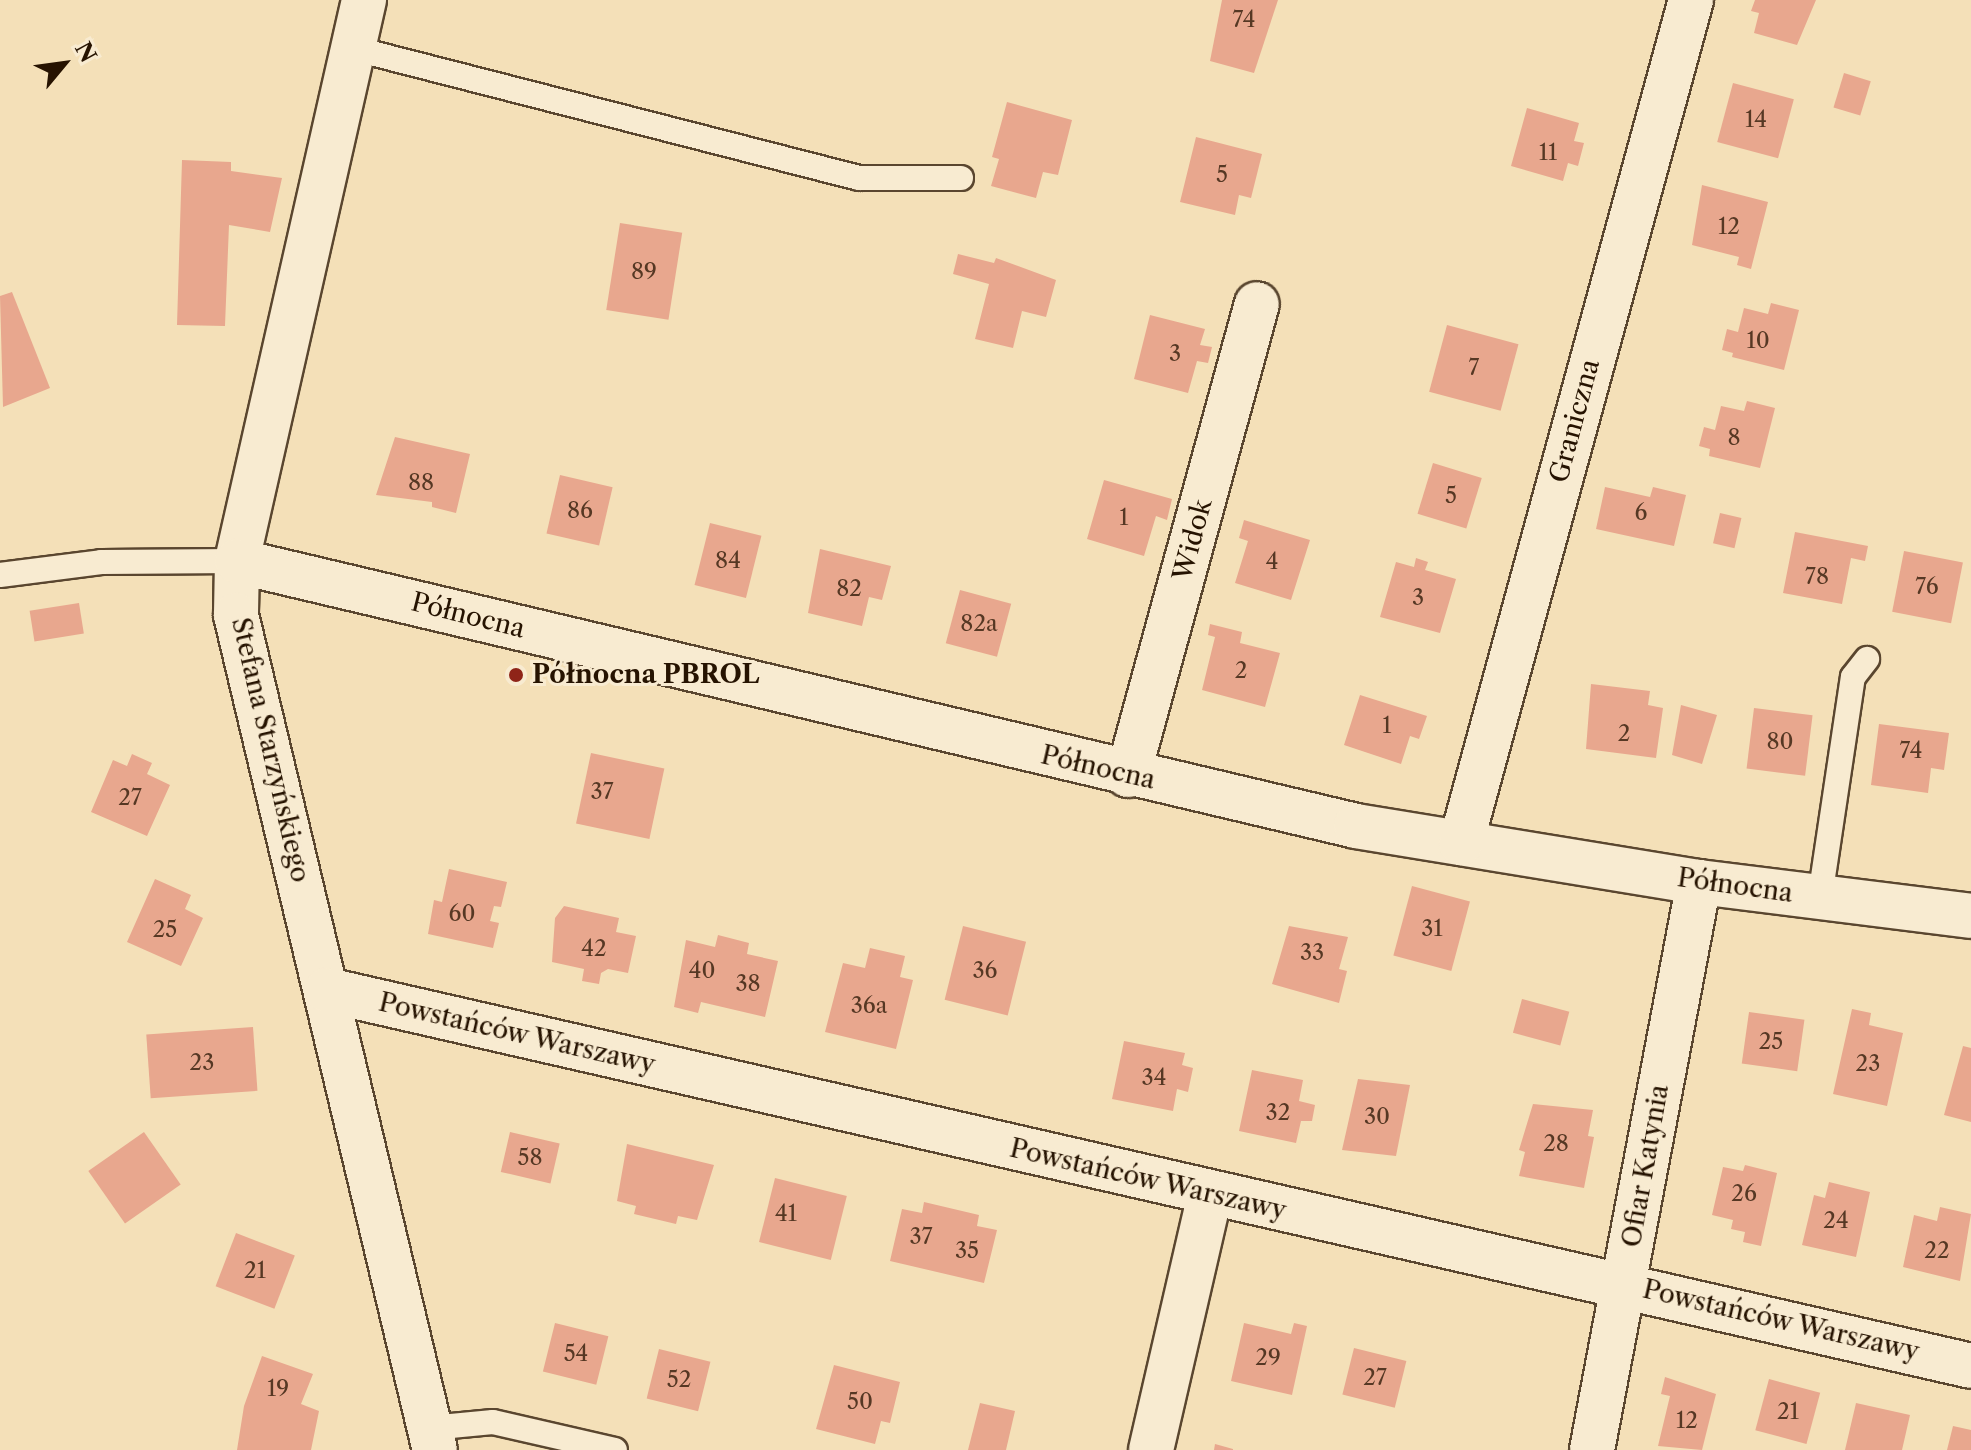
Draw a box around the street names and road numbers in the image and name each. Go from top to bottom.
street label: Graniczna [1544,356,1606,486]
street label: Widok [1167,496,1219,584]
street label: Północna [408,587,528,645]
street label: Stefana Starzyńskiego [224,615,316,885]
street label: Północna [1038,740,1158,796]
street label: Północna [1675,862,1795,910]
street label: Powstańców Warszawy [375,987,659,1081]
street label: Ofiar Katynia [1616,1082,1676,1250]
street label: Powstańców Warszawy [1006,1133,1290,1227]
street label: Powstańców Warszawy [1639,1274,1923,1368]

